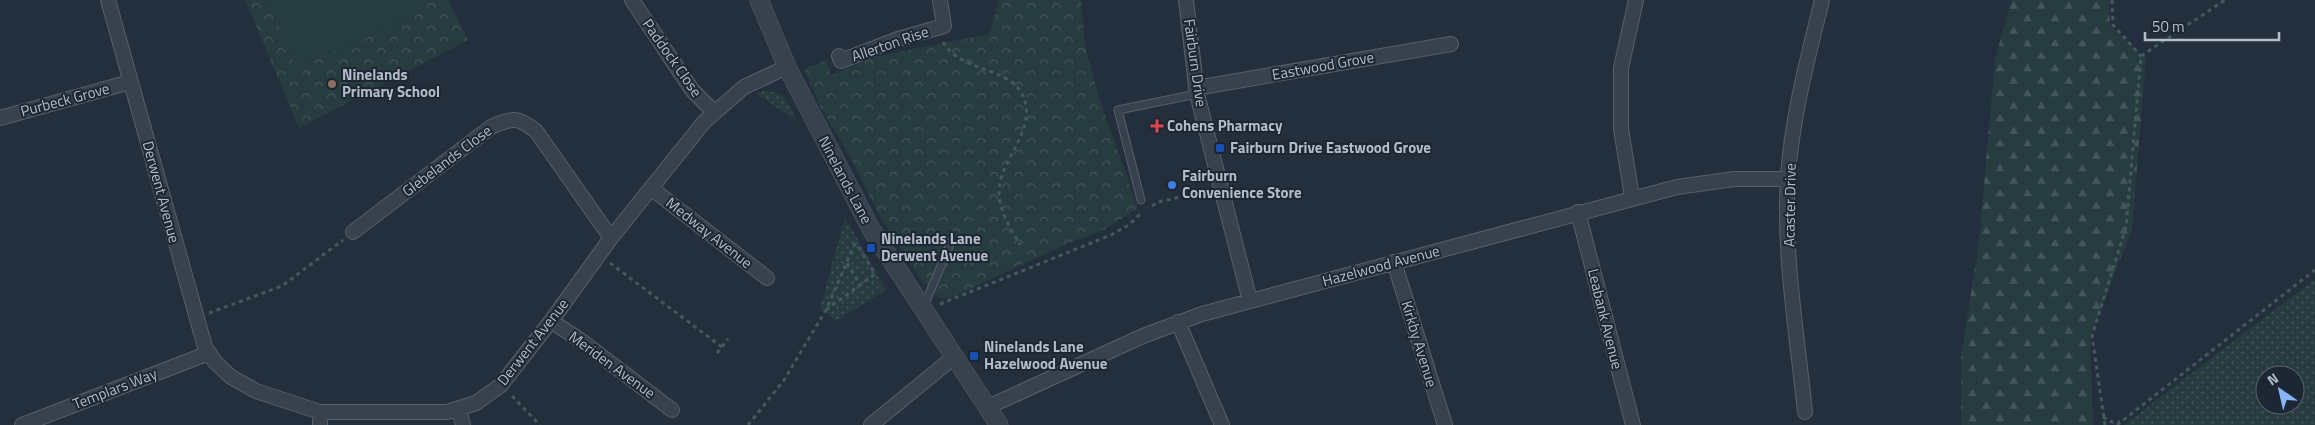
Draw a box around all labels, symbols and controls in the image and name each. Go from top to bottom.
scale bar [2145,10,2279,42]
street label: Paddock Close [637,14,708,102]
text: 50 m [2152,15,2185,38]
street label: Fairburn Drive [1178,17,1213,108]
street label: Allerton Rise [848,20,932,67]
street label: Eastwood Grove [1270,45,1376,86]
place label: Ninelands Primary School [342,63,440,103]
street label: Purbeck Grove [18,77,112,122]
marker: Ninelands Primary School [326,78,338,90]
place label: Cohens Pharmacy [1167,114,1283,137]
street label: Glebelands Close [397,119,496,202]
marker: Cohens Pharmacy [1151,120,1163,132]
street label: Ninelands Lane [813,132,878,228]
place label: Fairburn Drive Eastwood Grove [1230,136,1431,159]
street label: Derwent Avenue [137,138,186,245]
marker: Fairburn Drive Eastwood Grove [1214,142,1226,154]
street label: Acaster Drive [1777,163,1802,247]
place label: Fairburn Convenience Store [1182,164,1302,204]
marker: Fairburn Convenience Store [1166,179,1178,191]
street label: Medway Avenue [661,191,757,274]
place label: Ninelands Lane Derwent Avenue [881,227,989,267]
street label: Hazelwood Avenue [1320,239,1442,292]
marker: Ninelands Lane Derwent Avenue [865,242,877,254]
street label: Leabank Avenue [1582,266,1629,372]
street label: Derwent Avenue [491,293,574,390]
street label: Kirkby Avenue [1395,298,1444,390]
street label: Meriden Avenue [564,325,660,404]
place label: Ninelands Lane Hazelwood Avenue [984,335,1108,375]
marker: Ninelands Lane Hazelwood Avenue [968,350,980,362]
street label: Templars Way [69,362,160,415]
north arrow [2255,365,2305,415]
text: N [2263,367,2282,390]

